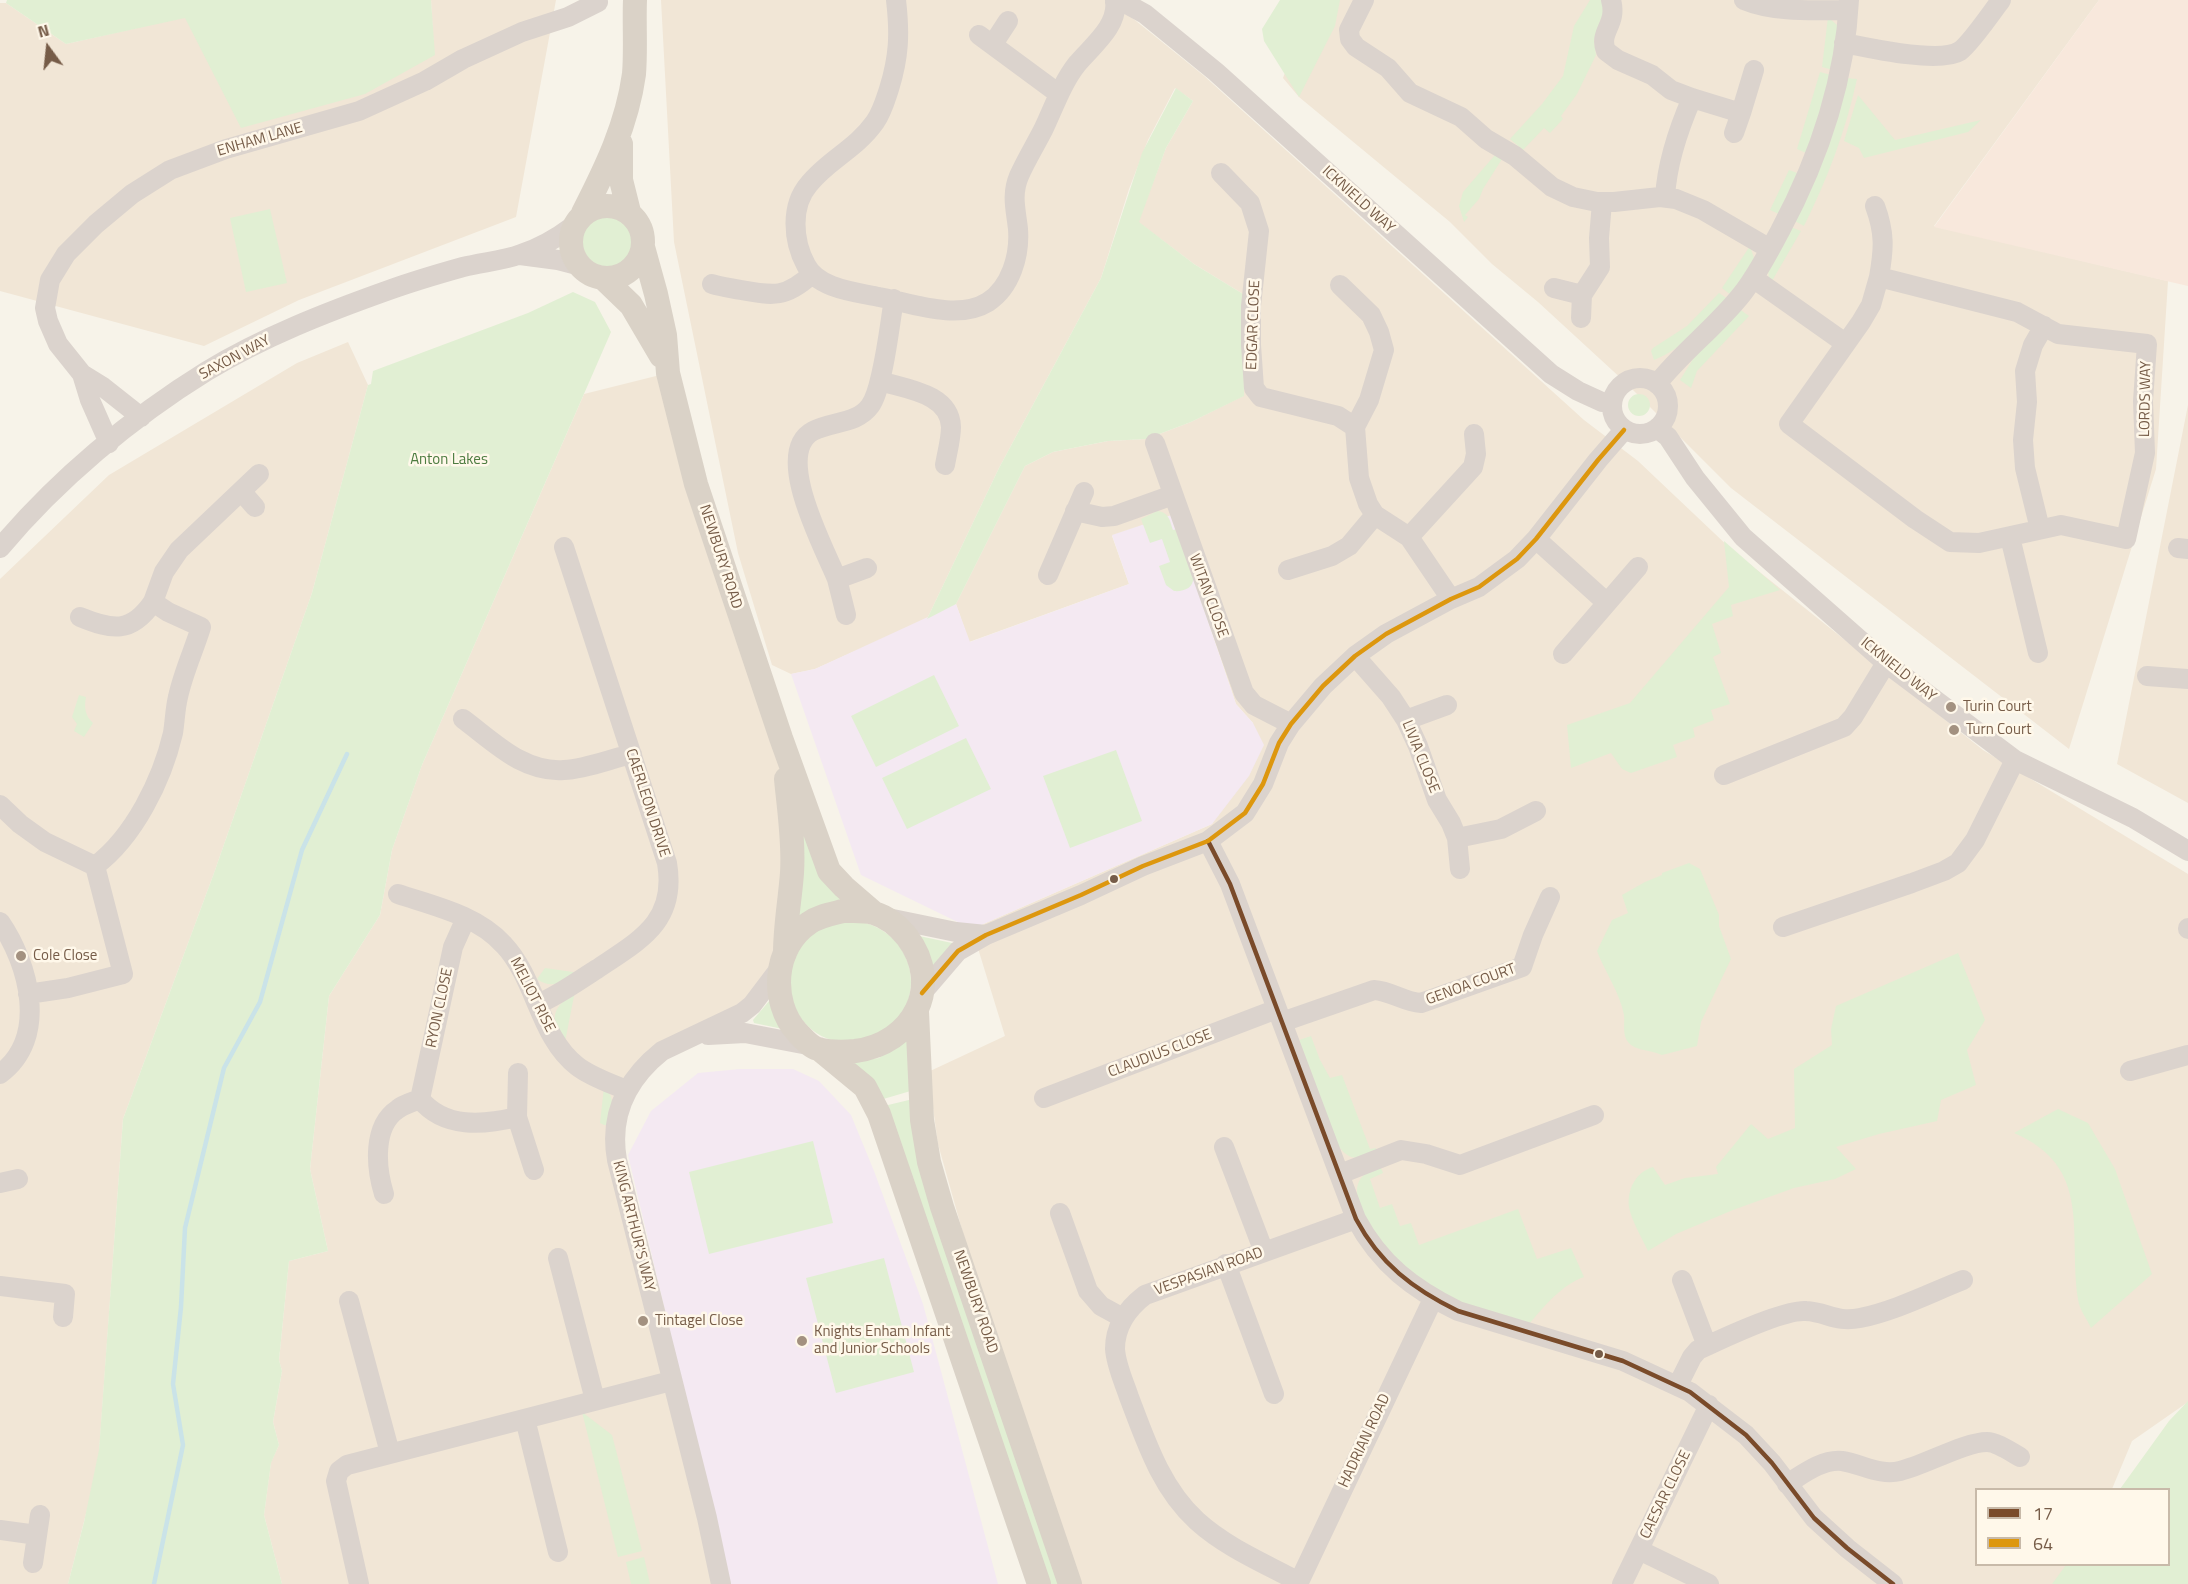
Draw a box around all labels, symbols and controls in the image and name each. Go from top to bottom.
north arrow [18,18,78,78]
text: N [35,18,52,44]
street label: ENHAM LANE [215,119,305,161]
street label: ICKNIELD WAY [1318,163,1398,237]
street label: EDGAR CLOSE [1243,280,1265,370]
street label: SAXON WAY [197,332,273,384]
street label: LORDS WAY [2136,361,2156,437]
park label: Anton Lakes [410,451,488,469]
street label: NEWBURY ROAD [695,503,745,611]
street label: WITAN CLOSE [1185,552,1231,640]
street label: ICKNIELD WAY [1857,634,1939,706]
place label: Turin Court [1963,698,2032,716]
marker: Turin Court [1944,700,1958,714]
street label: LIVIA CLOSE [1397,718,1443,796]
place label: Turn Court [1966,721,2031,739]
marker: Turn Court [1947,723,1961,737]
street label: CAERLEON DRIVE [621,747,673,859]
unlabelled marker [1108,873,1120,885]
place label: Cole Close [33,947,97,965]
marker: Cole Close [14,949,28,963]
street label: MELIOT RISE [505,954,559,1036]
street label: GENOA COURT [1424,960,1518,1010]
street label: RYON CLOSE [423,966,457,1050]
street label: CLAUDIUS CLOSE [1106,1026,1214,1082]
street label: KING ARTHUR'S WAY [608,1159,658,1293]
street label: VESPASIAN ROAD [1152,1244,1266,1300]
street label: NEWBURY ROAD [949,1248,1001,1356]
place label: Tintagel Close [655,1312,743,1330]
marker: Tintagel Close [636,1314,650,1328]
place label: Knights Enham Infant and Junior Schools [814,1323,950,1358]
marker: Knights Enham Infant and Junior Schools [795,1334,809,1348]
unlabelled marker [1593,1348,1605,1360]
street label: HADRIAN ROAD [1335,1391,1395,1491]
street label: CAESAR CLOSE [1637,1448,1695,1542]
legend [1975,1488,2170,1566]
text: 17 [2033,1500,2053,1527]
text: 64 [2033,1530,2053,1557]

